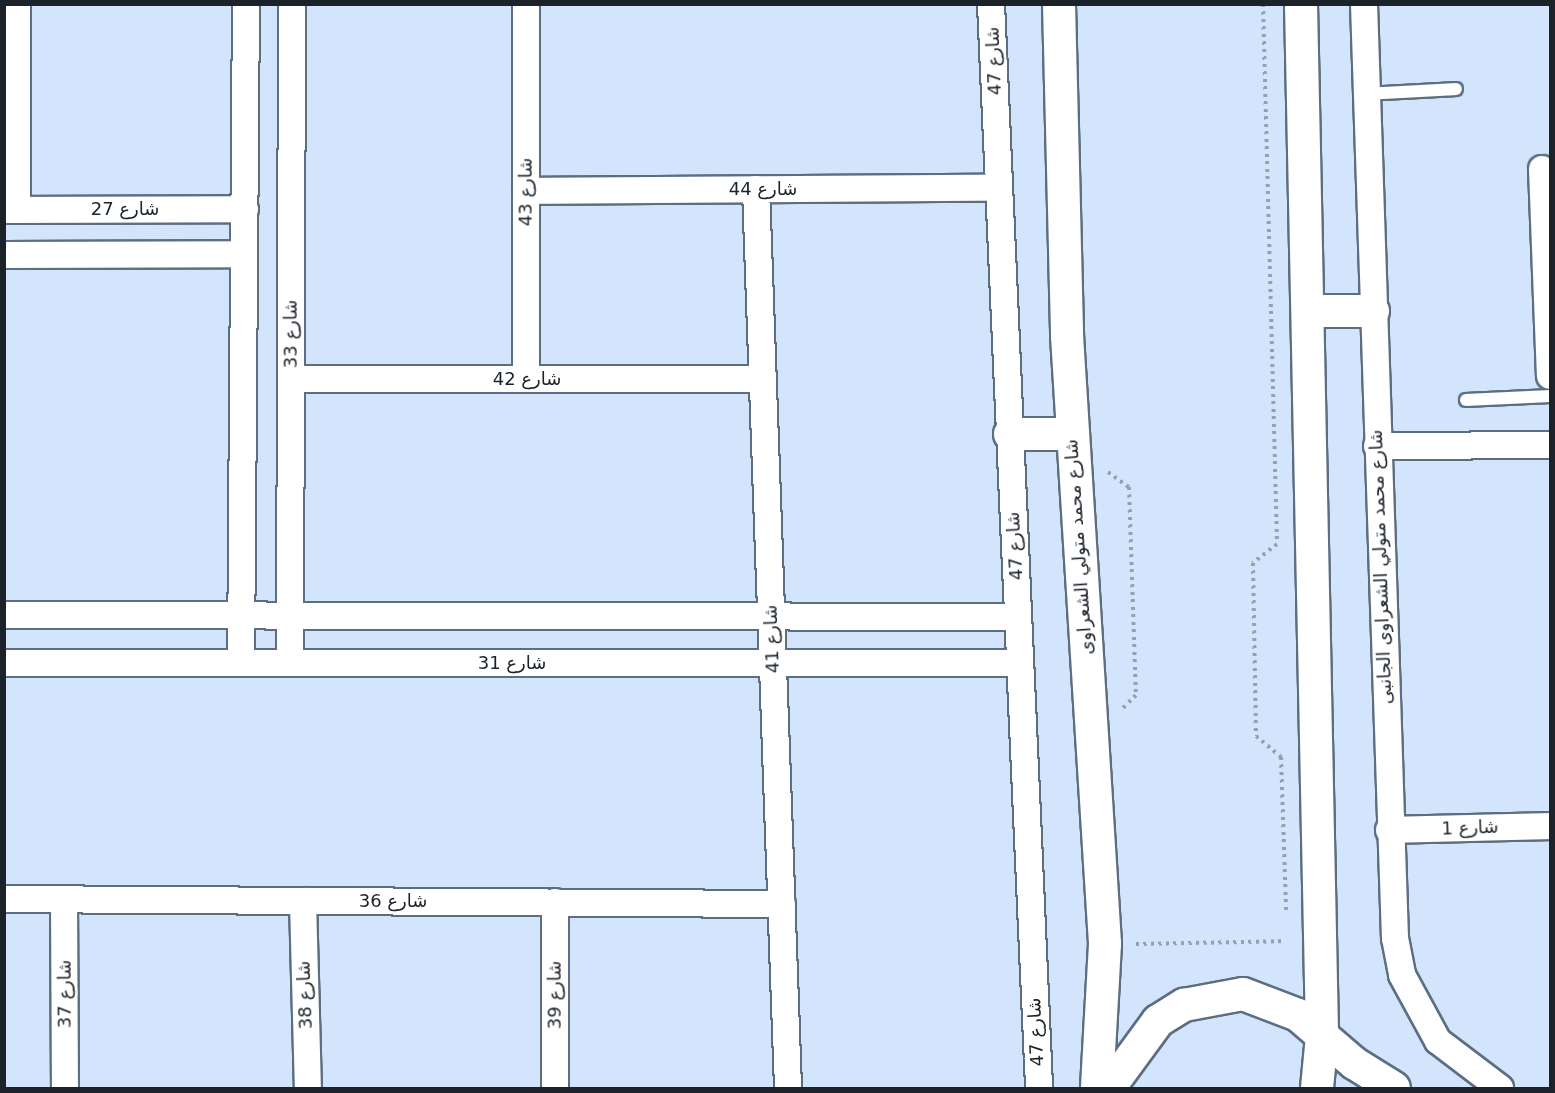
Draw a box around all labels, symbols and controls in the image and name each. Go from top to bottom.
street label: شارع 47 [982,26,1006,96]
street label: شارع 43 [515,158,537,226]
street label: شارع 44 [729,178,797,200]
street label: شارع 27 [91,198,159,220]
street label: شارع 33 [280,300,302,368]
street label: شارع 42 [493,368,561,390]
street label: شارع محمد متولي الشعراوى الجانبى [1365,429,1397,705]
street label: شارع محمد متولي الشعراوى [1061,438,1097,656]
street label: شارع 47 [1002,511,1028,581]
street label: شارع 41 [760,604,784,674]
street label: شارع 31 [478,652,546,674]
street label: شارع 1 [1441,816,1499,840]
street label: شارع 36 [359,890,427,912]
street label: شارع 37 [54,960,76,1028]
street label: شارع 38 [293,960,317,1030]
street label: شارع 39 [544,961,566,1029]
street label: شارع 47 [1023,997,1049,1067]

